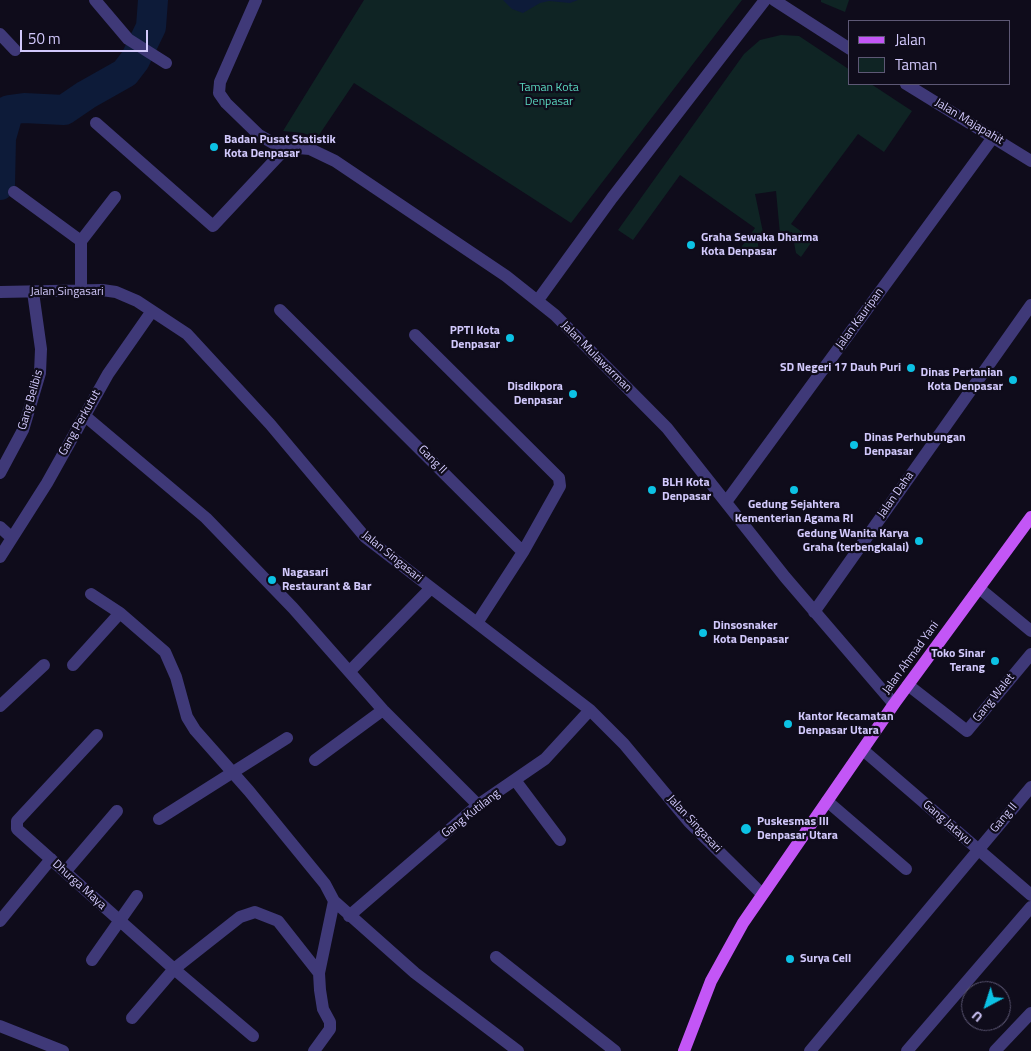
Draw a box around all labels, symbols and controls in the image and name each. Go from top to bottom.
scale bar [22,20,150,52]
legend [848,20,1011,85]
text: 50 m [28,27,61,50]
text: Jalan [895,28,926,51]
text: Taman [895,53,937,76]
park label: Taman Kota Denpasar [519,81,579,109]
street label: Jalan Majapahit [932,96,1006,148]
place label: Badan Pusat Statistik Kota Denpasar [224,133,336,161]
marker: Badan Pusat Statistik Kota Denpasar [208,141,220,153]
place label: Graha Sewaka Dharma Kota Denpasar [701,231,818,259]
marker: Graha Sewaka Dharma Kota Denpasar [685,239,697,251]
street label: Jalan Singasari [30,285,104,299]
street label: Jalan Kauripan [833,286,887,352]
street label: Jalan Mulawarman [558,319,634,395]
place label: PPTI Kota Denpasar [450,324,500,352]
marker: PPTI Kota Denpasar [504,332,516,344]
place label: SD Negeri 17 Dauh Puri [780,361,901,375]
marker: SD Negeri 17 Dauh Puri [905,362,917,374]
place label: Dinas Pertanian Kota Denpasar [921,366,1003,394]
street label: Gang Belibis [16,368,46,432]
marker: Dinas Pertanian Kota Denpasar [1007,374,1019,386]
place label: Disdikpora Denpasar [507,380,563,408]
street label: Gang Perkutut [56,388,104,458]
marker: Disdikpora Denpasar [567,388,579,400]
place label: Dinas Perhubungan Denpasar [864,431,966,459]
marker: Dinas Perhubungan Denpasar [848,439,860,451]
street label: Gang II [415,443,449,477]
street label: Jalan Daha [875,469,917,521]
place label: BLH Kota Denpasar [662,476,711,504]
marker: BLH Kota Denpasar [646,484,658,496]
marker: Gedung Sejahtera Kementerian Agama RI [788,484,800,496]
place label: Gedung Sejahtera Kementerian Agama RI [735,498,853,526]
place label: Gedung Wanita Karya Graha (terbengkalai) [797,527,909,555]
street label: Jalan Singasari [359,528,425,586]
marker: Gedung Wanita Karya Graha (terbengkalai) [913,535,925,547]
place label: Nagasari Restaurant & Bar [282,566,371,594]
marker: Nagasari Restaurant & Bar [266,574,278,586]
place label: Dinsosnaker Kota Denpasar [713,619,789,647]
street label: Jalan Ahmad Yani [880,619,942,697]
marker: Dinsosnaker Kota Denpasar [697,627,709,639]
place label: Toko Sinar Terang [931,647,985,675]
marker: Toko Sinar Terang [989,655,1001,667]
street label: Gang Walet [970,671,1018,725]
place label: Kantor Kecamatan Denpasar Utara [798,710,894,738]
marker: Kantor Kecamatan Denpasar Utara [782,718,794,730]
street label: Gang Kutilang [439,787,503,841]
street label: Jalan Singasari [664,792,724,856]
street label: Gang Jatayu [919,798,975,848]
street label: Gang II [987,800,1021,836]
place label: Puskesmas III Denpasar Utara [757,815,838,843]
marker: Puskesmas III Denpasar Utara [739,822,753,836]
street label: Dhurga Maya [49,857,109,913]
place label: Surya Cell [800,952,851,966]
marker: Surya Cell [784,953,796,965]
north arrow [961,981,1011,1031]
text: U [966,1006,987,1028]

